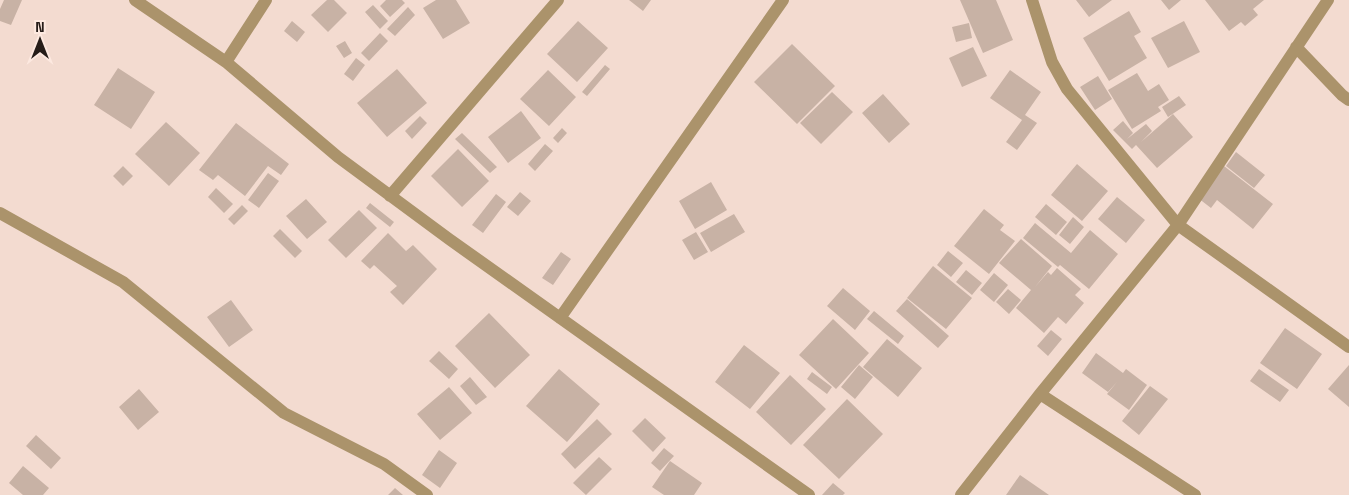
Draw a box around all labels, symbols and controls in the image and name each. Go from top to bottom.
north arrow [15,15,65,65]
text: N [35,18,45,36]

